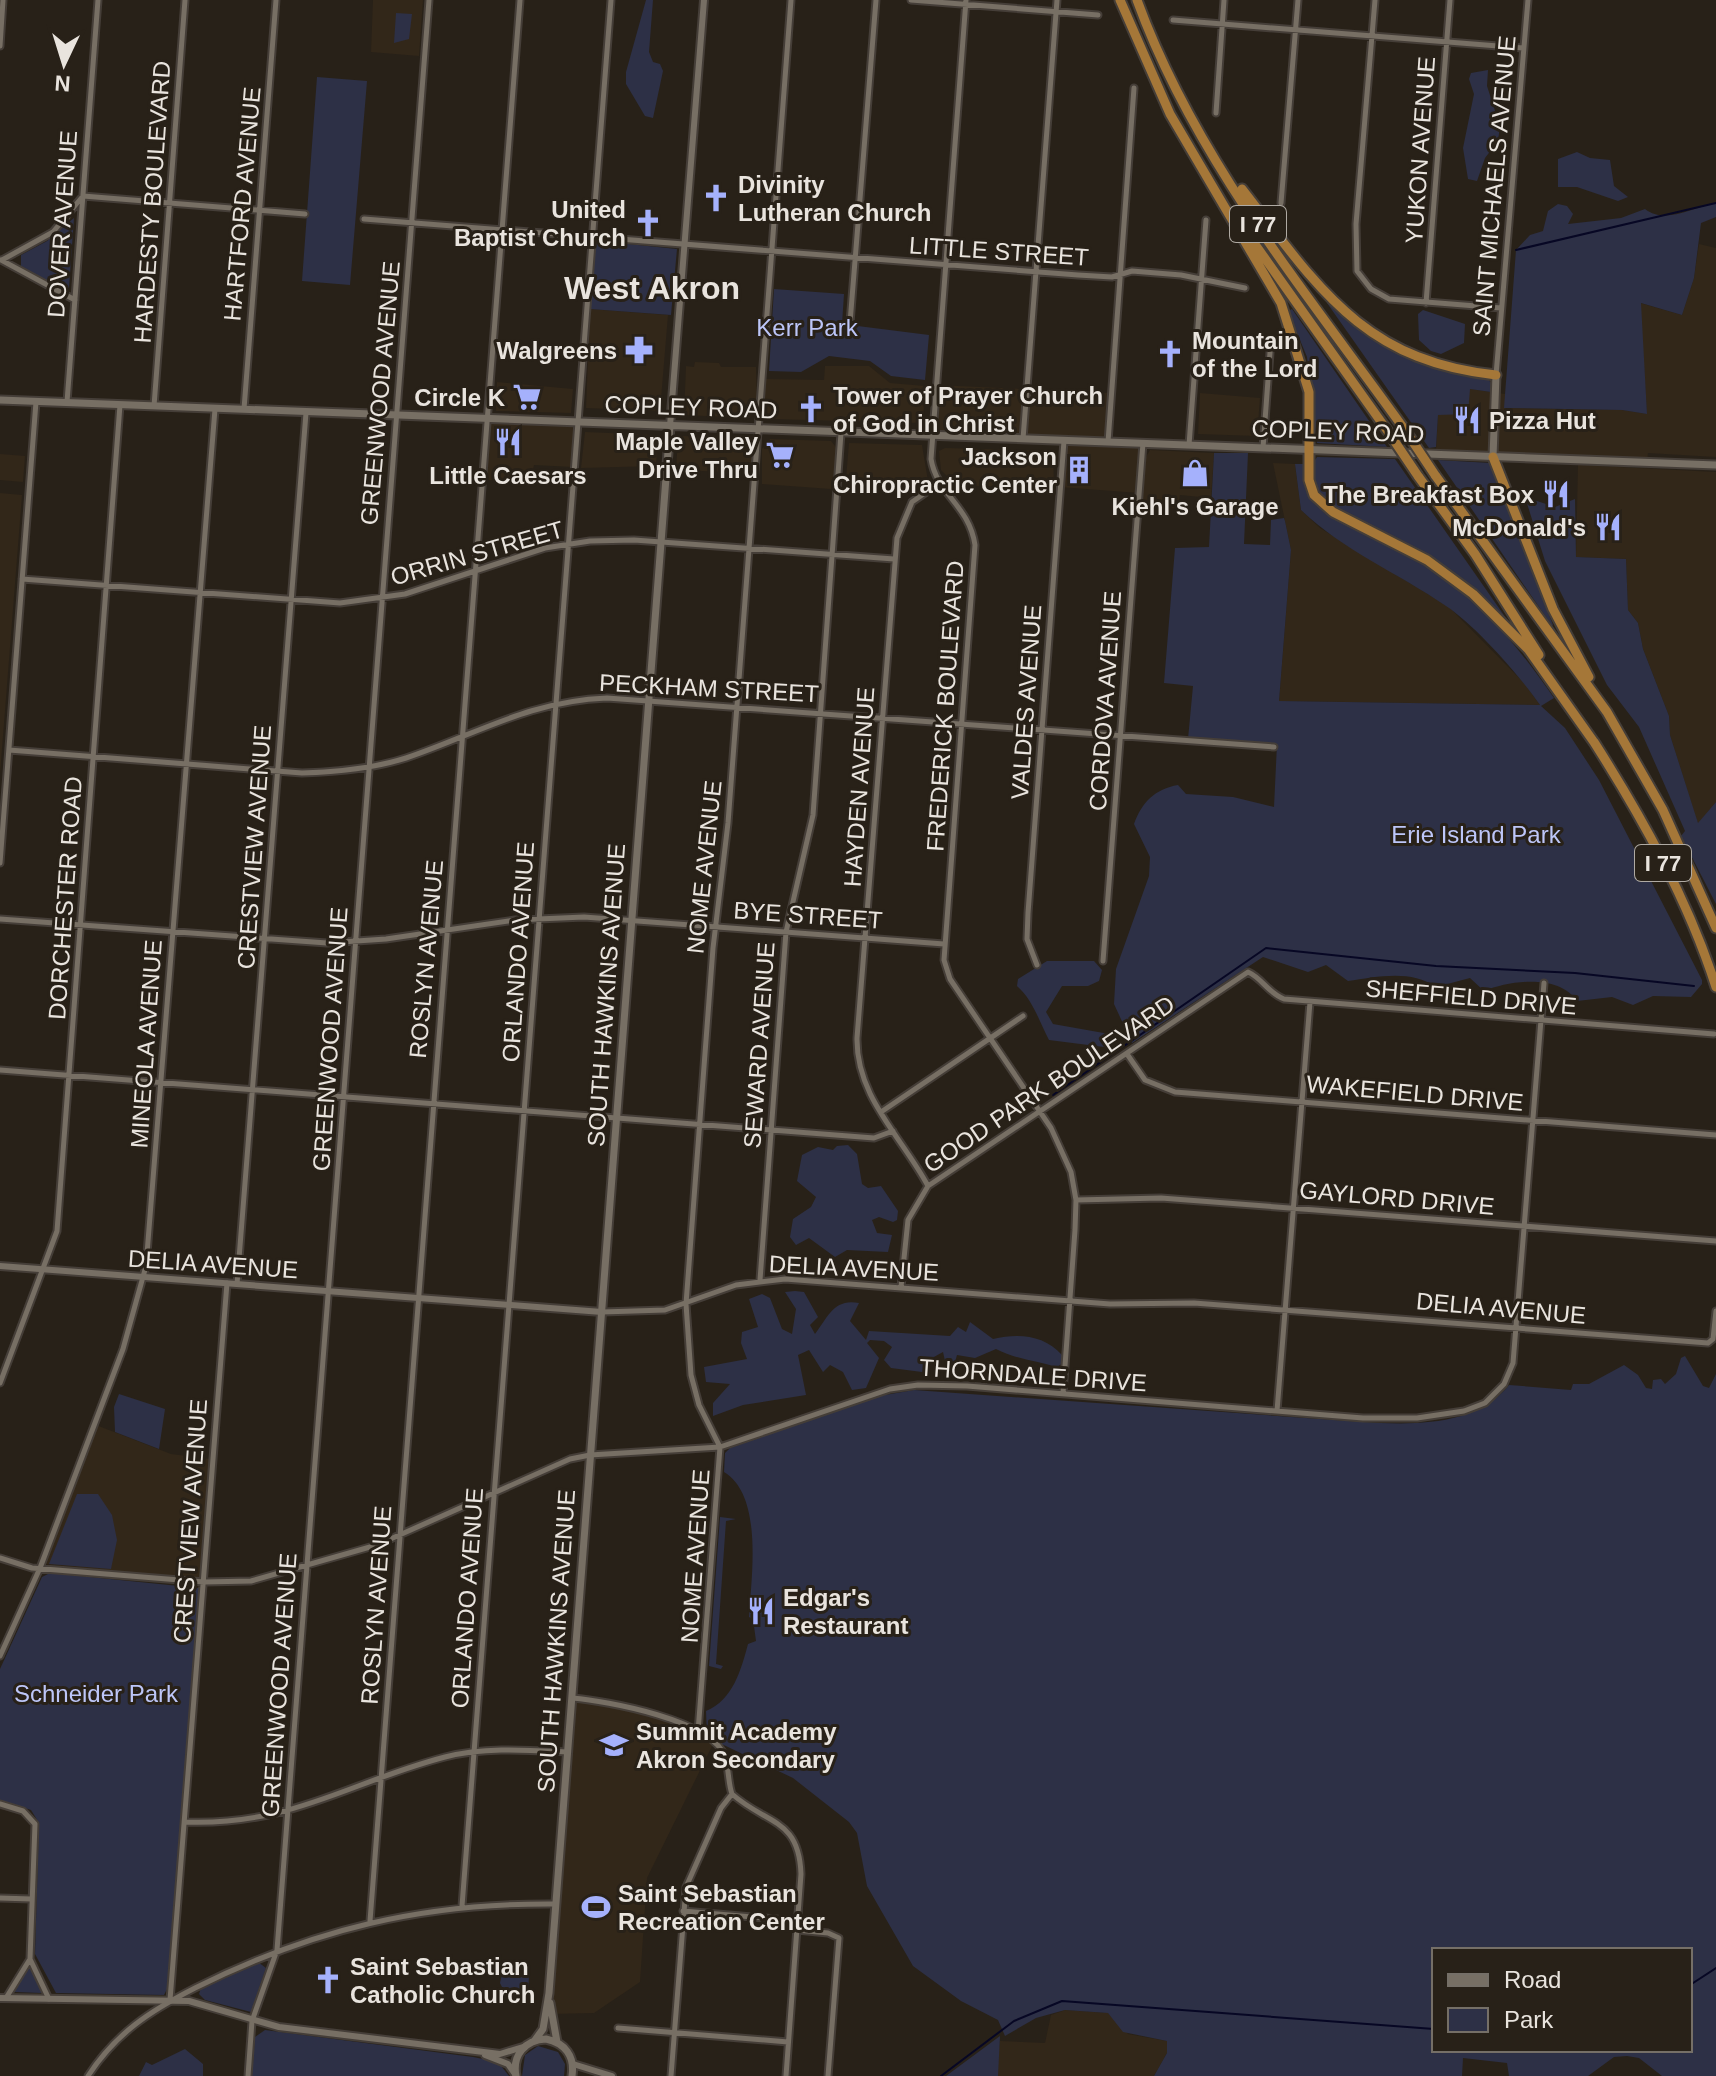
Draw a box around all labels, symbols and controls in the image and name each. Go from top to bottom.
north arrow [24,24,104,104]
street label: SAINT MICHAELS AVENUE [1467,34,1521,338]
street label: YUKON AVENUE [1400,55,1440,245]
street label: HARDESTY BOULEVARD [129,60,175,344]
text: N [54,70,71,96]
street label: HARTFORD AVENUE [218,86,266,322]
street label: DOVER AVENUE [42,129,82,319]
place label: Divinity Lutheran Church [738,171,931,226]
church icon: Divinity Lutheran Church [701,183,731,213]
place label: United Baptist Church [454,196,626,251]
road number: I 77 [1230,206,1286,242]
church icon: United Baptist Church [633,208,663,238]
street label: LITTLE STREET [908,231,1090,271]
street label: GREENWOOD AVENUE [355,260,405,526]
district label: West Akron [564,270,740,306]
park label: Kerr Park [756,314,859,341]
place label: Mountain of the Lord [1192,327,1317,382]
pharmacy icon: Walgreens [624,335,654,365]
place label: Walgreens [497,337,617,364]
church icon: Mountain of the Lord [1155,339,1185,369]
supermarket icon: Circle K [512,382,542,412]
place label: Tower of Prayer Church of God in Christ [833,382,1103,437]
place label: Circle K [414,384,506,411]
street label: COPLEY ROAD [604,390,778,424]
church icon: Tower of Prayer Church of God in Christ [796,394,826,424]
restaurant icon: Pizza Hut [1452,405,1482,435]
place label: Pizza Hut [1489,407,1596,434]
street label: COPLEY ROAD [1251,414,1425,448]
restaurant icon: Little Caesars [493,427,523,457]
place label: Maple Valley Drive Thru [615,428,759,483]
supermarket icon: Maple Valley Drive Thru [765,440,795,470]
place label: Jackson Chiropractic Center [833,443,1057,498]
building icon: Jackson Chiropractic Center [1064,455,1094,485]
shop icon: Kiehl's Garage [1180,458,1210,488]
place label: Little Caesars [429,462,587,489]
restaurant icon: The Breakfast Box [1541,479,1571,509]
place label: The Breakfast Box [1323,481,1535,508]
place label: Kiehl's Garage [1111,493,1279,520]
restaurant icon: McDonald's [1593,512,1623,542]
place label: McDonald's [1452,514,1586,541]
street label: ORRIN STREET [387,515,567,591]
street label: FREDERICK BOULEVARD [921,560,969,852]
street label: CORDOVA AVENUE [1084,590,1126,812]
street label: VALDES AVENUE [1006,604,1046,800]
street label: PECKHAM STREET [598,669,820,707]
street label: HAYDEN AVENUE [839,686,879,888]
street label: CRESTVIEW AVENUE [232,724,276,970]
street label: DORCHESTER ROAD [43,775,87,1021]
street label: NOME AVENUE [681,779,727,955]
park label: Erie Island Park [1391,821,1562,848]
street label: ORLANDO AVENUE [497,841,539,1063]
street label: SOUTH HAWKINS AVENUE [582,842,630,1148]
road number: I 77 [1635,845,1691,881]
street label: ROSLYN AVENUE [404,859,448,1059]
street label: BYE STREET [733,896,884,934]
street label: GREENWOOD AVENUE [307,906,353,1172]
street label: MINEOLA AVENUE [125,939,167,1149]
street label: SEWARD AVENUE [738,941,780,1149]
street label: SHEFFIELD DRIVE [1364,974,1578,1020]
street label: GOOD PARK BOULEVARD [919,990,1179,1178]
street label: WAKEFIELD DRIVE [1305,1070,1525,1116]
street label: GAYLORD DRIVE [1298,1176,1496,1220]
street label: DELIA AVENUE [127,1245,299,1283]
street label: DELIA AVENUE [768,1250,940,1286]
street label: DELIA AVENUE [1415,1287,1587,1329]
street label: THORNDALE DRIVE [918,1354,1148,1396]
street label: CRESTVIEW AVENUE [168,1398,212,1644]
street label: NOME AVENUE [675,1468,715,1644]
street label: ORLANDO AVENUE [446,1487,488,1709]
street label: SOUTH HAWKINS AVENUE [532,1488,580,1794]
street label: ROSLYN AVENUE [356,1505,396,1705]
street label: GREENWOOD AVENUE [256,1552,302,1818]
place label: Edgar's Restaurant [783,1584,908,1639]
restaurant icon: Edgar's Restaurant [746,1596,776,1626]
park label: Schneider Park [14,1680,179,1707]
place label: Summit Academy Akron Secondary [636,1718,837,1773]
school or university icon: Summit Academy Akron Secondary [599,1730,629,1760]
place label: Saint Sebastian Recreation Center [618,1880,825,1935]
sports icon: Saint Sebastian Recreation Center [581,1892,611,1922]
legend [1432,1948,1692,2052]
place label: Saint Sebastian Catholic Church [350,1953,535,2008]
church icon: Saint Sebastian Catholic Church [313,1965,343,1995]
text: Road [1504,1966,1561,1993]
text: Park [1504,2006,1554,2033]

